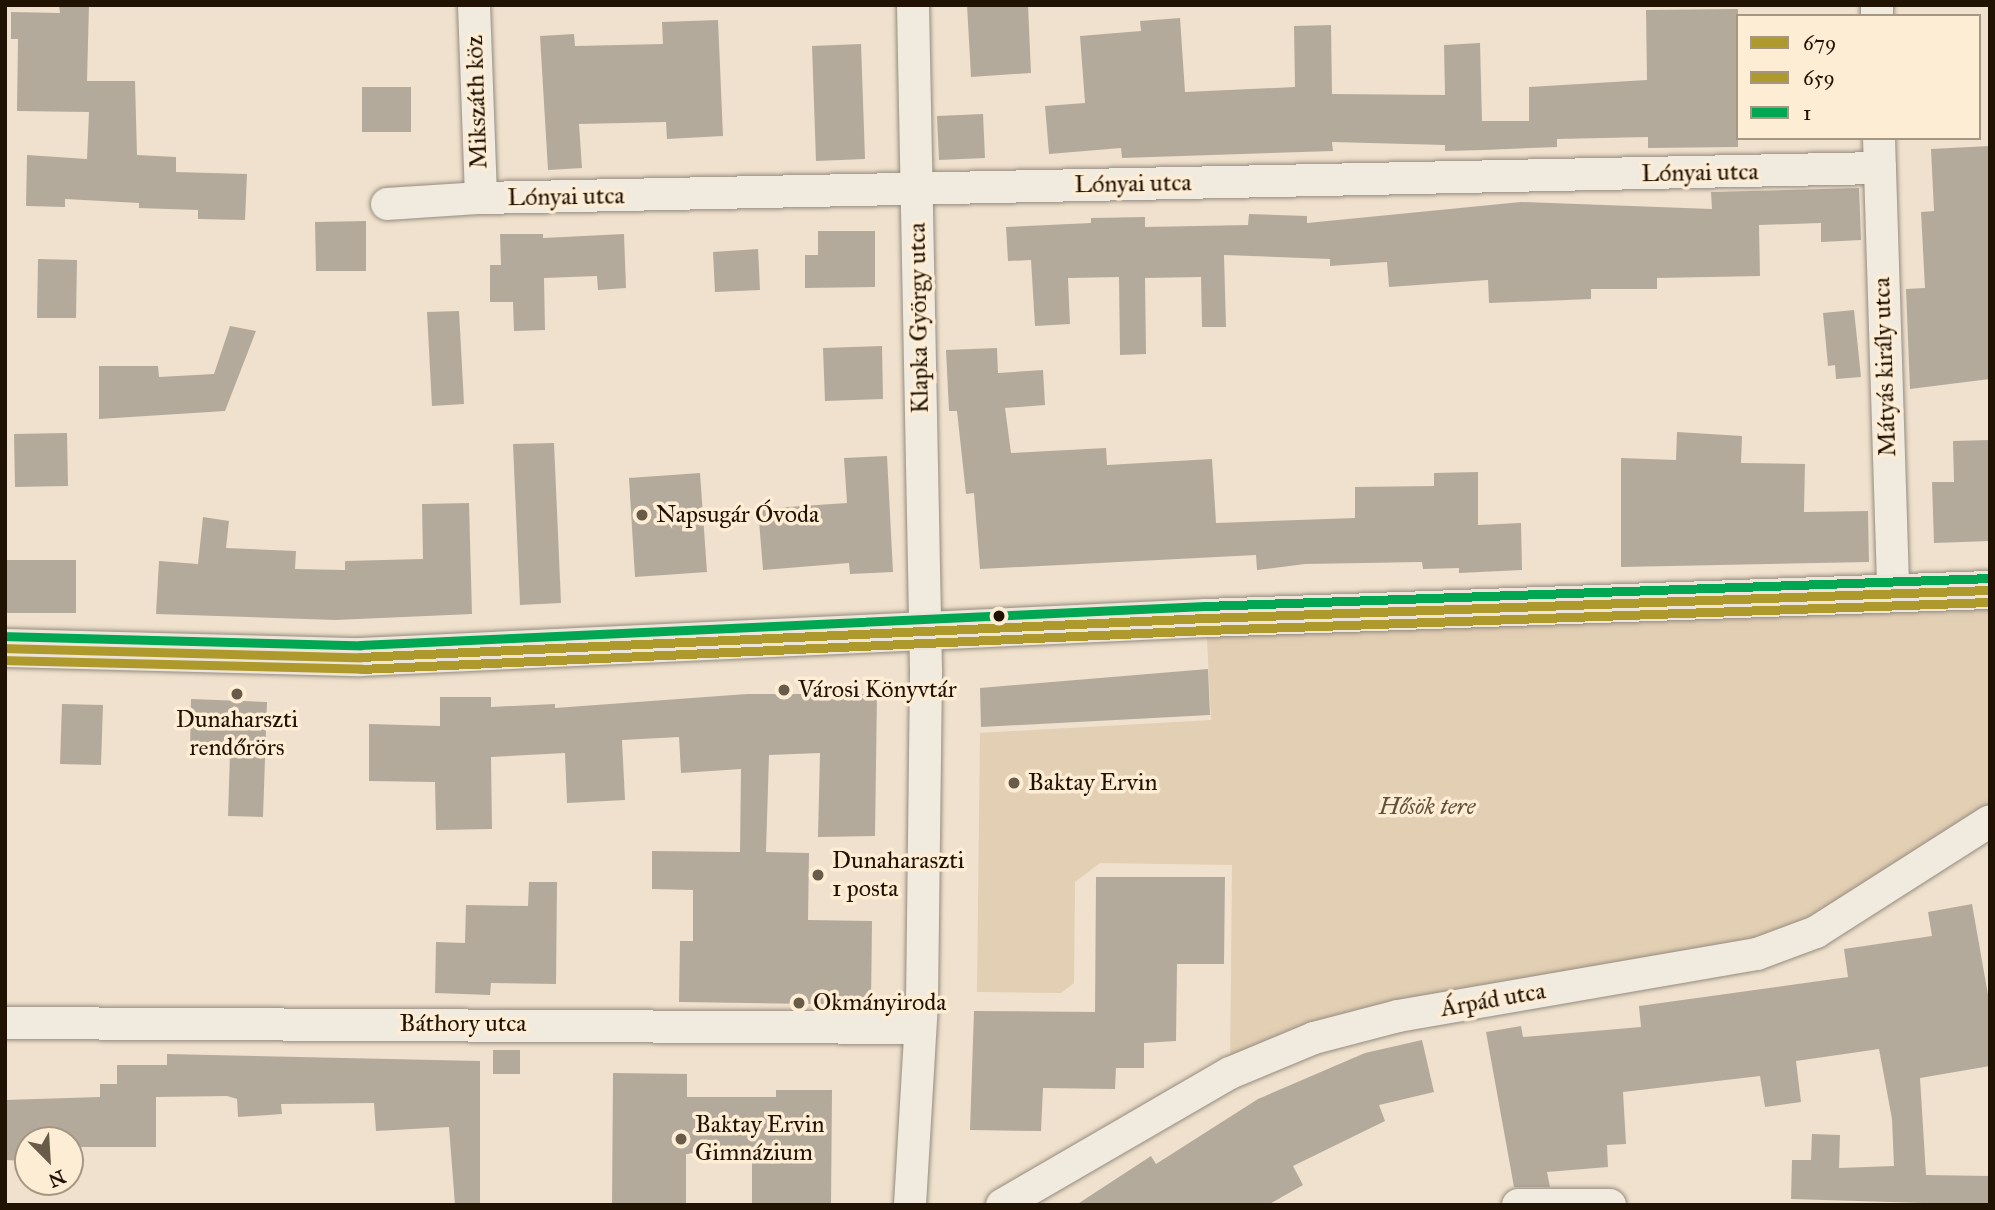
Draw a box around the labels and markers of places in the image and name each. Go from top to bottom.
place label: Napsugár Óvoda [656,501,819,529]
marker: Napsugár Óvoda [634,507,650,523]
unlabelled marker [992,609,1006,623]
place label: Városi Könyvtár [798,676,957,704]
marker: Városi Könyvtár [776,682,792,698]
marker: Dunaharszti rendőrörs [229,686,245,702]
place label: Dunaharszti rendőrörs [176,706,298,762]
place label: Baktay Ervin [1028,769,1158,797]
marker: Baktay Ervin [1006,775,1022,791]
place label: Dunaharaszti 1 posta [832,847,964,903]
marker: Dunaharaszti 1 posta [810,867,826,883]
place label: Okmányiroda [813,989,946,1017]
marker: Okmányiroda [791,995,807,1011]
place label: Baktay Ervin Gimnázium [695,1111,825,1167]
marker: Baktay Ervin Gimnázium [673,1131,689,1147]

